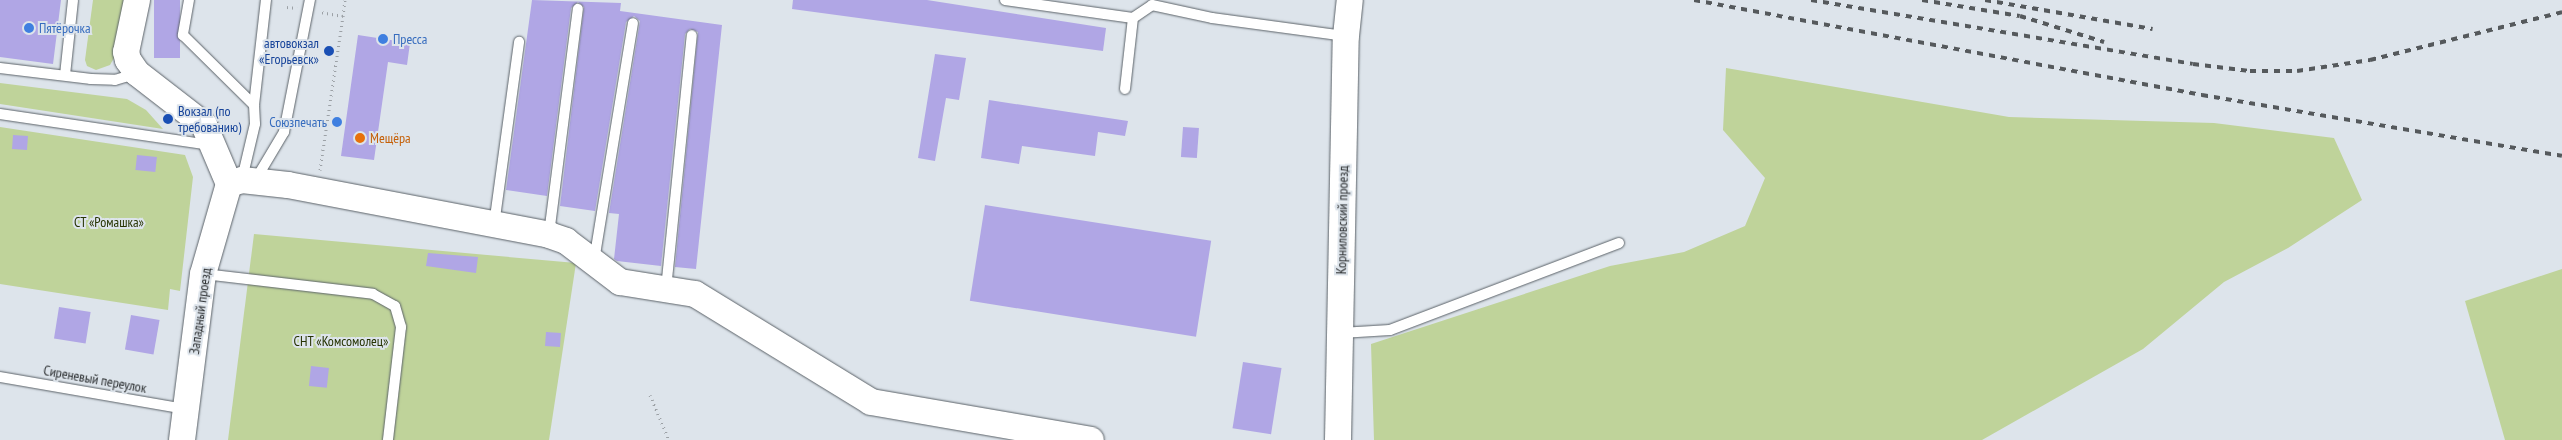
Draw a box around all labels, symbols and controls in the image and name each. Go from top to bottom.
place label: Пятёрочка [39,20,91,36]
marker: Пятёрочка [23,22,35,34]
place label: Пресса [393,31,427,47]
marker: Пресса [377,33,389,45]
place label: автовокзал «Егорьевск» [259,35,319,68]
marker: автовокзал «Егорьевск» [323,45,335,57]
place label: Вокзал (по требованию) [178,103,241,136]
marker: Вокзал (по требованию) [162,113,174,125]
place label: Союзпечать [269,114,327,130]
marker: Союзпечать [331,116,343,128]
place label: Мещёра [370,130,411,146]
marker: Мещёра [354,132,366,144]
street label: Корниловский проезд [1333,166,1351,274]
park label: СТ «Ромашка» [74,214,144,230]
street label: Западный проезд [186,267,214,355]
park label: СНТ «Комсомолец» [293,333,389,349]
street label: Сиреневый переулок [42,362,148,396]

